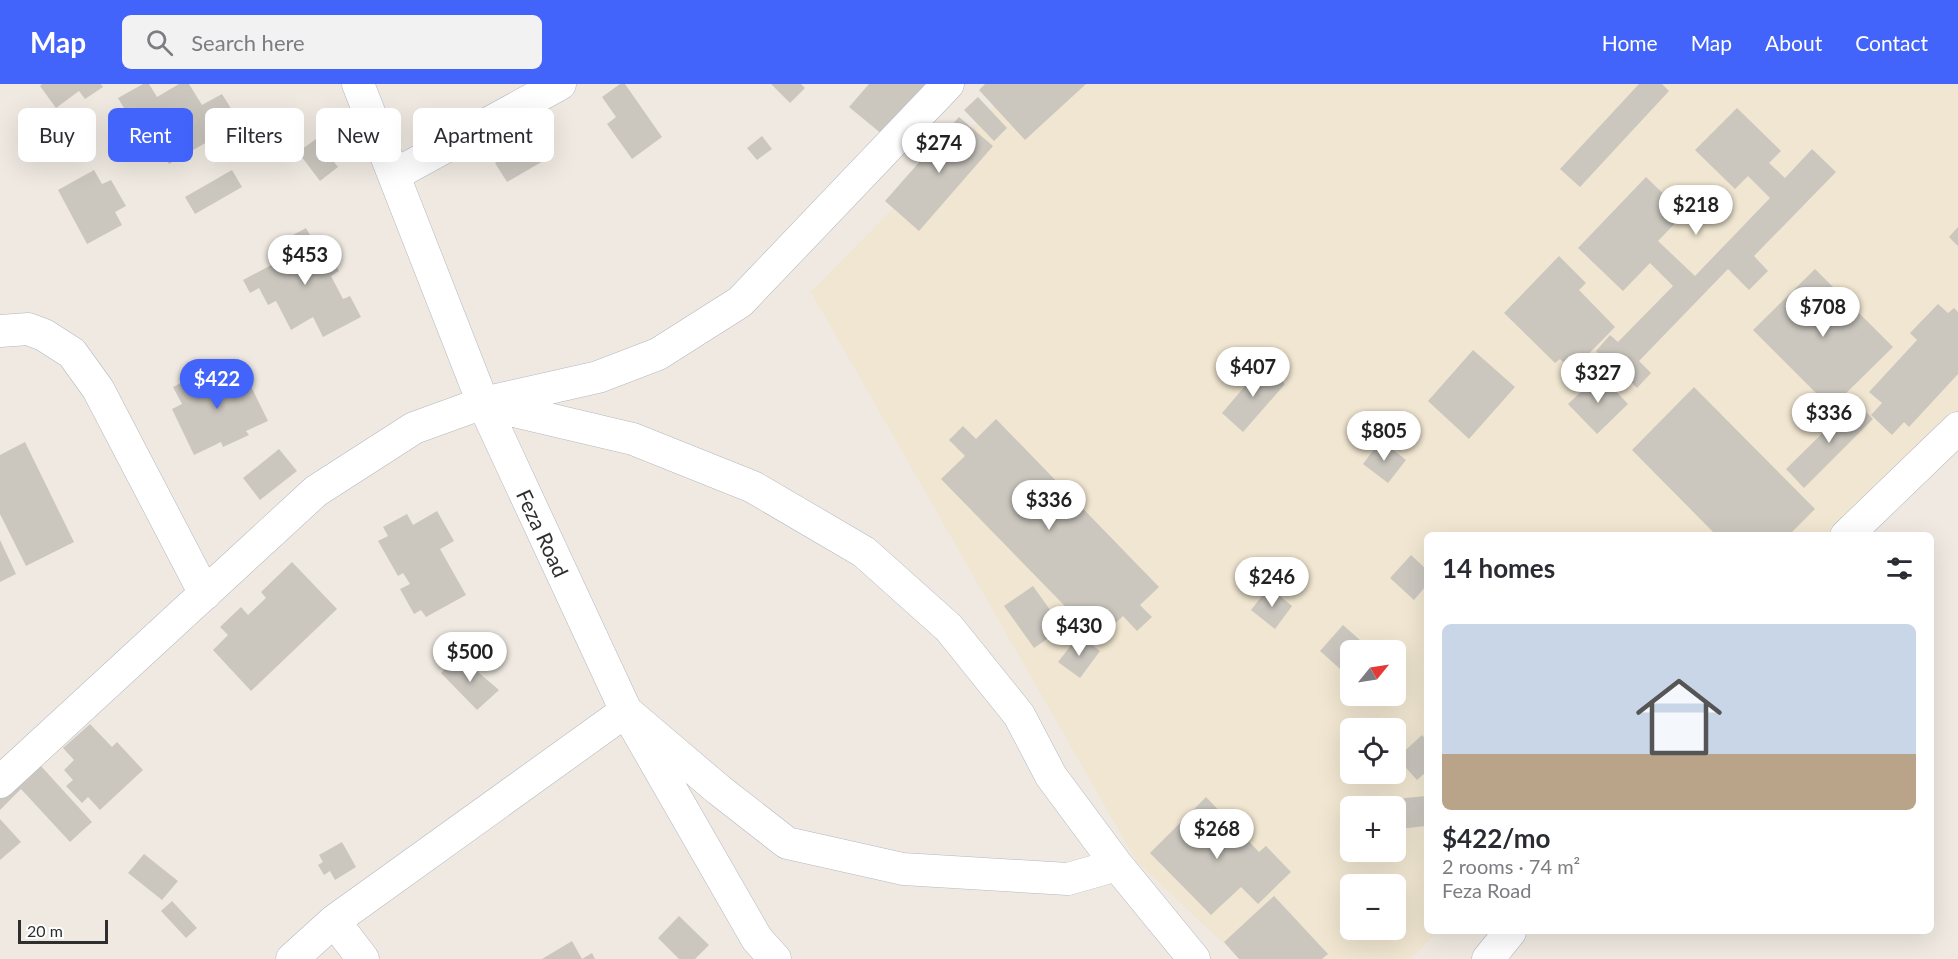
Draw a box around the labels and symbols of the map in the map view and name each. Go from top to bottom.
pin: $274 [903,123,975,174]
pin: $218 [1660,185,1732,236]
pin: $453 [269,235,341,286]
pin: $708 [1787,287,1859,338]
pin: $407 [1217,347,1289,398]
pin: $327 [1562,353,1634,404]
pin: $422 [181,359,253,410]
pin: $336 [1793,393,1865,444]
pin: $805 [1348,411,1420,462]
pin: $336 [1013,480,1085,531]
street label: Feza Road [512,485,574,581]
pin: $246 [1236,557,1308,608]
pin: $430 [1043,606,1115,657]
pin: $500 [434,632,506,683]
north arrow [1340,640,1406,706]
pin: $268 [1181,809,1253,860]
scale bar [18,917,108,944]

